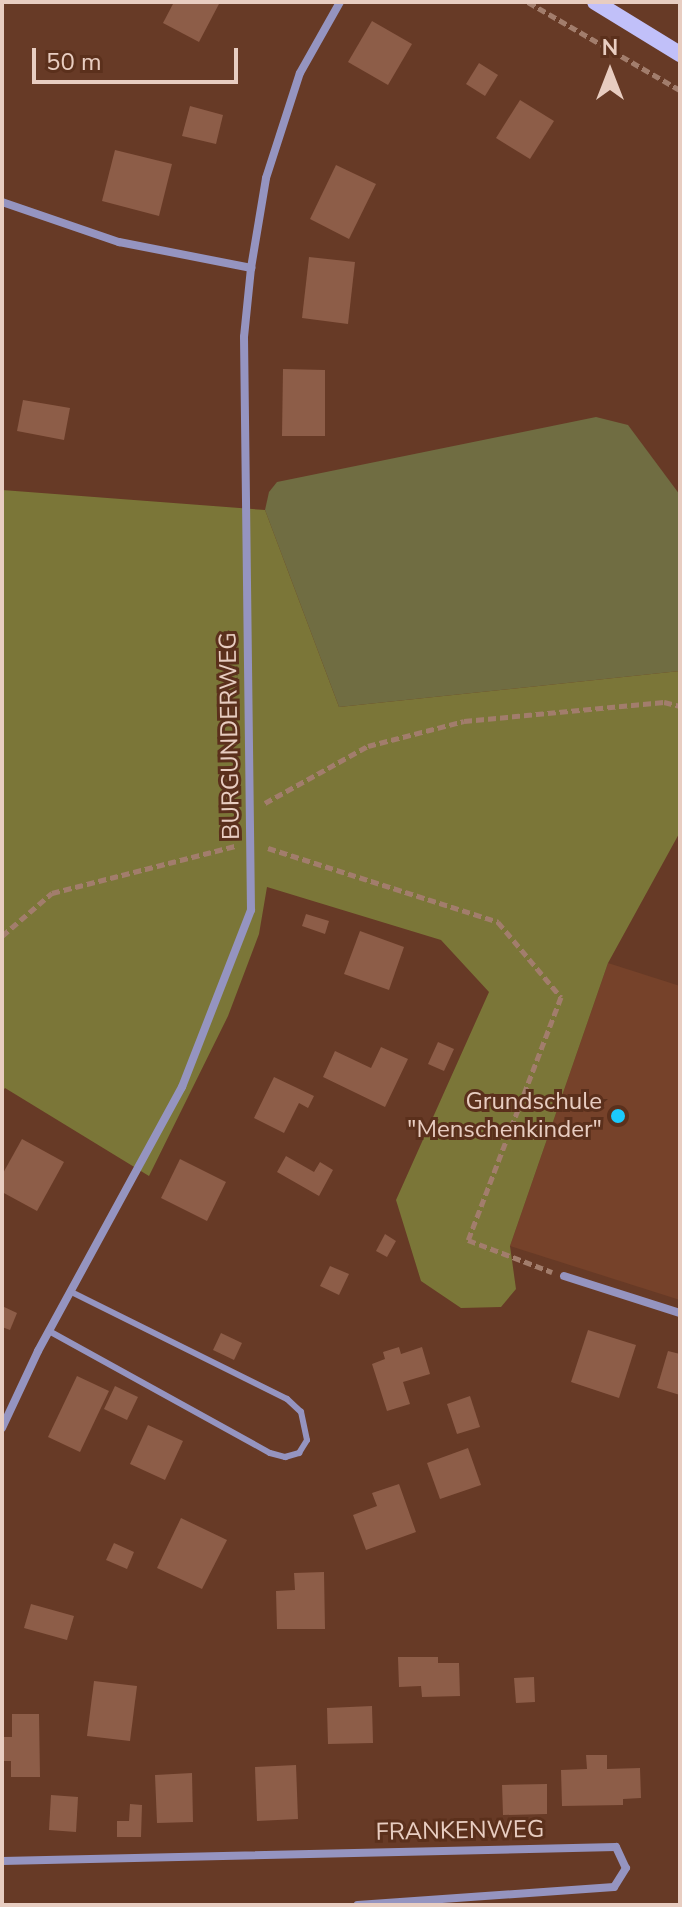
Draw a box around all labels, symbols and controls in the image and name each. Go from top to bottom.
scale bar [36,32,242,82]
north arrow [570,32,650,112]
text: N [602,33,618,63]
text: 50 m [46,46,102,78]
street label: BURGUNDERWEG [214,632,246,840]
place label: Grundschule "Menschenkinder" [407,1088,602,1144]
marker: Grundschule "Menschenkinder" [609,1107,627,1125]
street label: FRANKENWEG [375,1815,545,1847]

